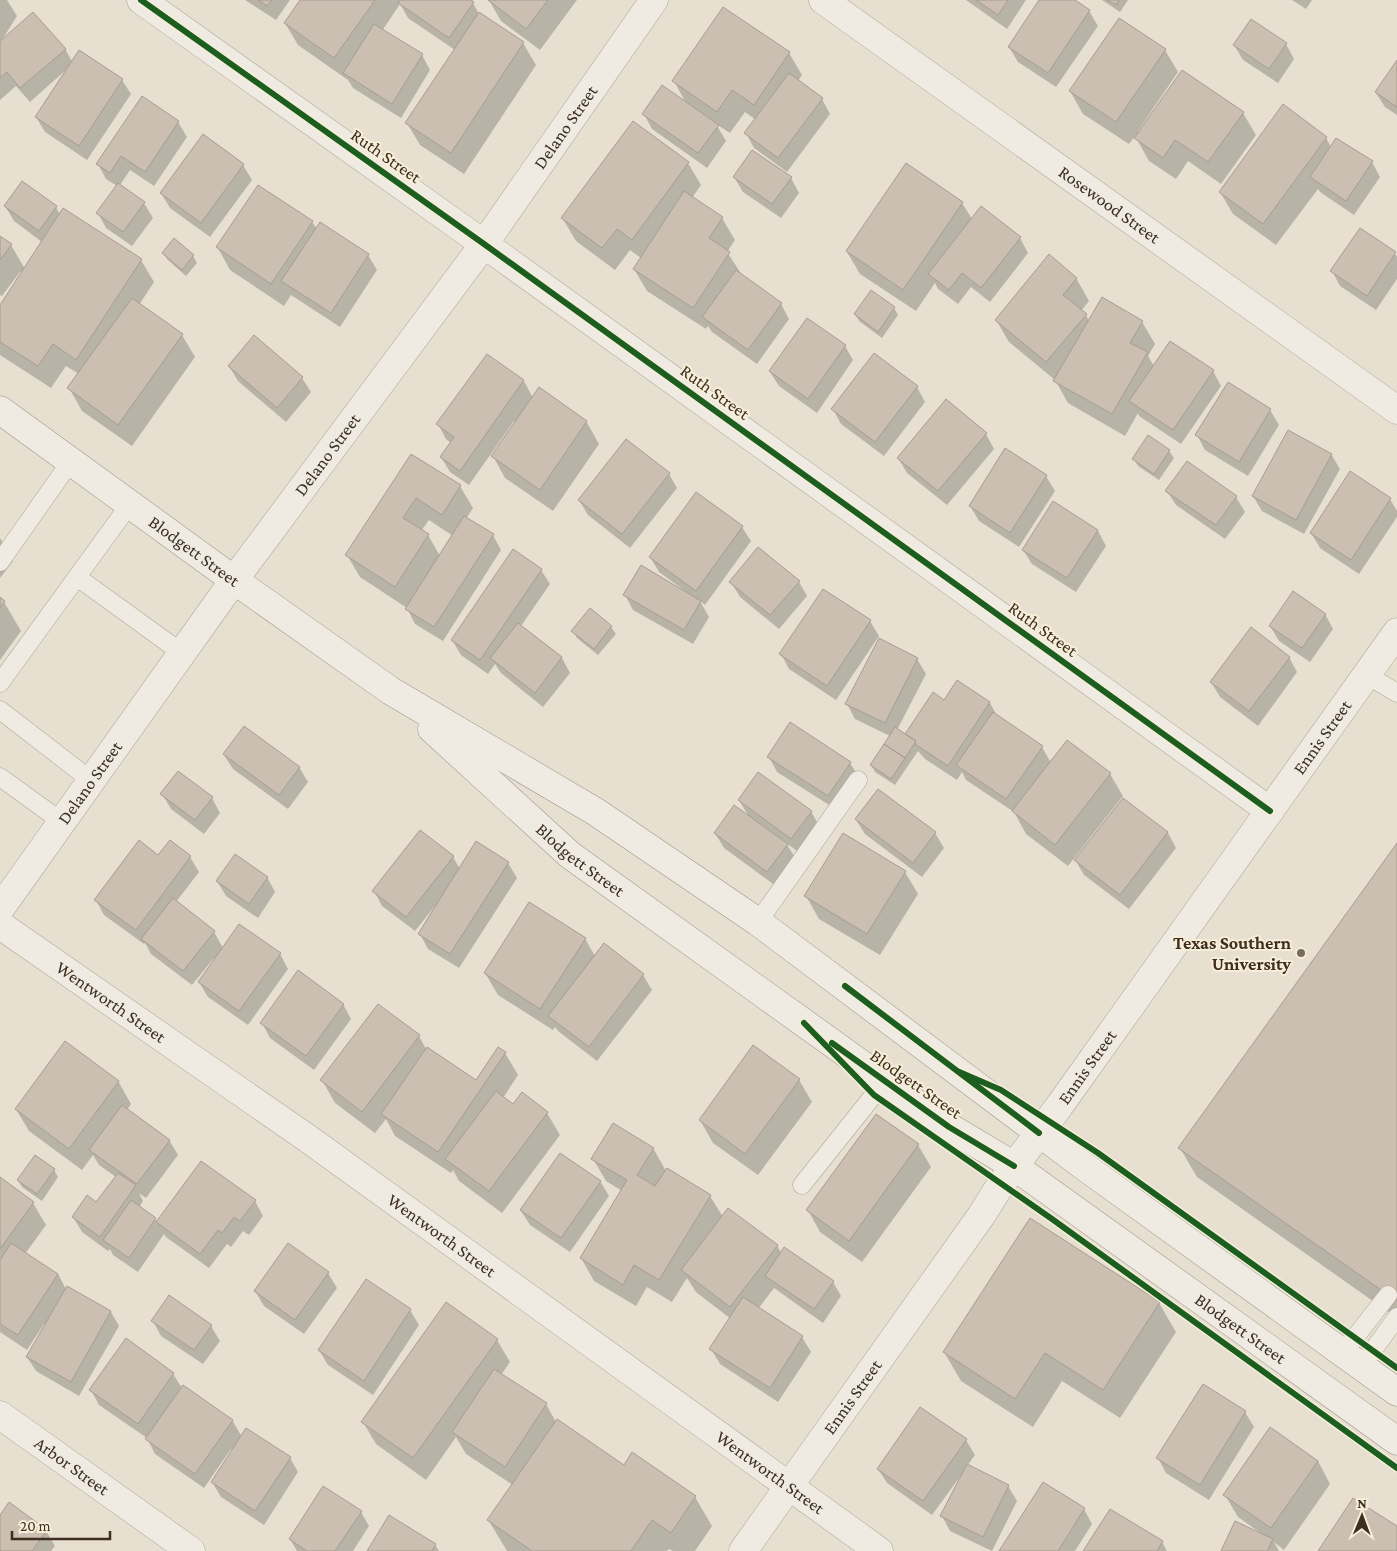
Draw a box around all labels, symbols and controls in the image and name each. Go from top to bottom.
street label: Delano Street [529,81,602,173]
street label: Ruth Street [347,125,426,188]
street label: Rosewood Street [1055,162,1165,248]
street label: Ruth Street [677,360,754,424]
street label: Delano Street [290,409,365,500]
street label: Blodgett Street [145,512,244,591]
street label: Ruth Street [1005,597,1082,661]
street label: Ennis Street [1289,695,1356,778]
street label: Delano Street [54,736,127,828]
street label: Blodgett Street [532,819,629,901]
place label: Texas Southern University [1173,933,1292,974]
marker: Texas Southern University [1295,947,1307,959]
street label: Wentworth Street [52,957,170,1047]
street label: Ennis Street [1054,1025,1121,1108]
street label: Blodgett Street [866,1045,966,1123]
street label: Wentworth Street [384,1190,501,1282]
street label: Blodgett Street [1191,1289,1291,1369]
street label: Ennis Street [819,1355,886,1438]
street label: Wentworth Street [712,1427,829,1519]
street label: Arbor Street [31,1433,114,1500]
north arrow [1337,1491,1387,1541]
text: N [1357,1495,1368,1511]
scale bar [12,1508,110,1540]
text: 20 m [20,1518,51,1534]

